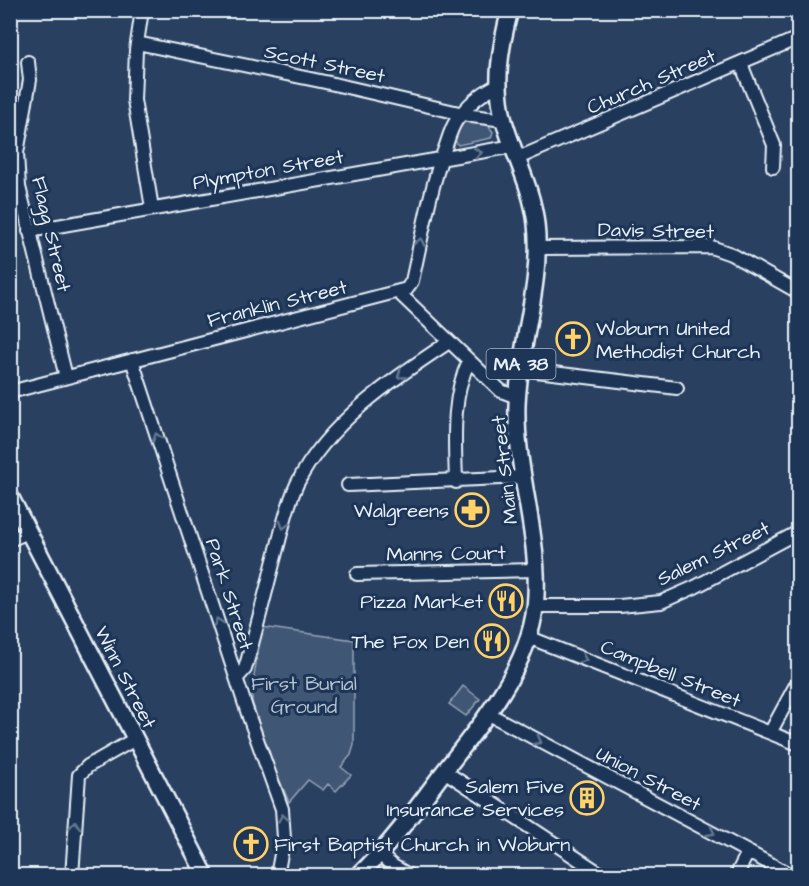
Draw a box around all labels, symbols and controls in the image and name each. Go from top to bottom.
street label: Scott Street [262,38,388,90]
street label: Church Street [583,42,720,122]
street label: Plympton Street [191,143,346,198]
one-way arrow [473,147,482,159]
street label: Flagg Street [23,174,78,295]
street label: Davis Street [598,216,714,246]
one-way arrow [413,237,426,247]
street label: Franklin Street [204,273,350,335]
place label: Woburn United Methodist Church [596,315,760,366]
church icon: Woburn United Methodist Church [555,321,591,357]
road number: MA 38 [486,349,556,379]
one-way arrow [396,368,407,379]
street label: Main Street [484,414,526,526]
one-way arrow [152,432,164,443]
pharmacy icon: Walgreens [454,492,490,528]
place label: Walgreens [354,497,449,526]
street label: Salem Street [652,515,775,593]
one-way arrow [278,520,291,530]
street label: Park Street [198,535,260,654]
street label: Manns Court [386,539,506,569]
restaurant icon: Pizza Market [488,583,524,619]
place label: Pizza Market [360,588,483,616]
one-way arrow [213,617,225,628]
street label: Winn Street [87,621,163,734]
restaurant icon: The Fox Den [474,623,510,659]
place label: The Fox Den [352,628,469,656]
street label: Campbell Street [596,633,745,715]
one-way arrow [576,652,587,664]
park label: First Burial Ground [251,670,357,721]
one-way arrow [532,734,543,745]
street label: Union Street [591,739,706,818]
place label: Salem Five Insurance Services [386,773,564,824]
building icon: Salem Five Insurance Services [569,780,605,816]
one-way arrow [277,813,290,823]
one-way arrow [68,821,81,830]
one-way arrow [704,825,715,836]
church icon: First Baptist Church in Woburn [233,826,269,862]
place label: First Baptist Church in Woburn [274,831,570,859]

